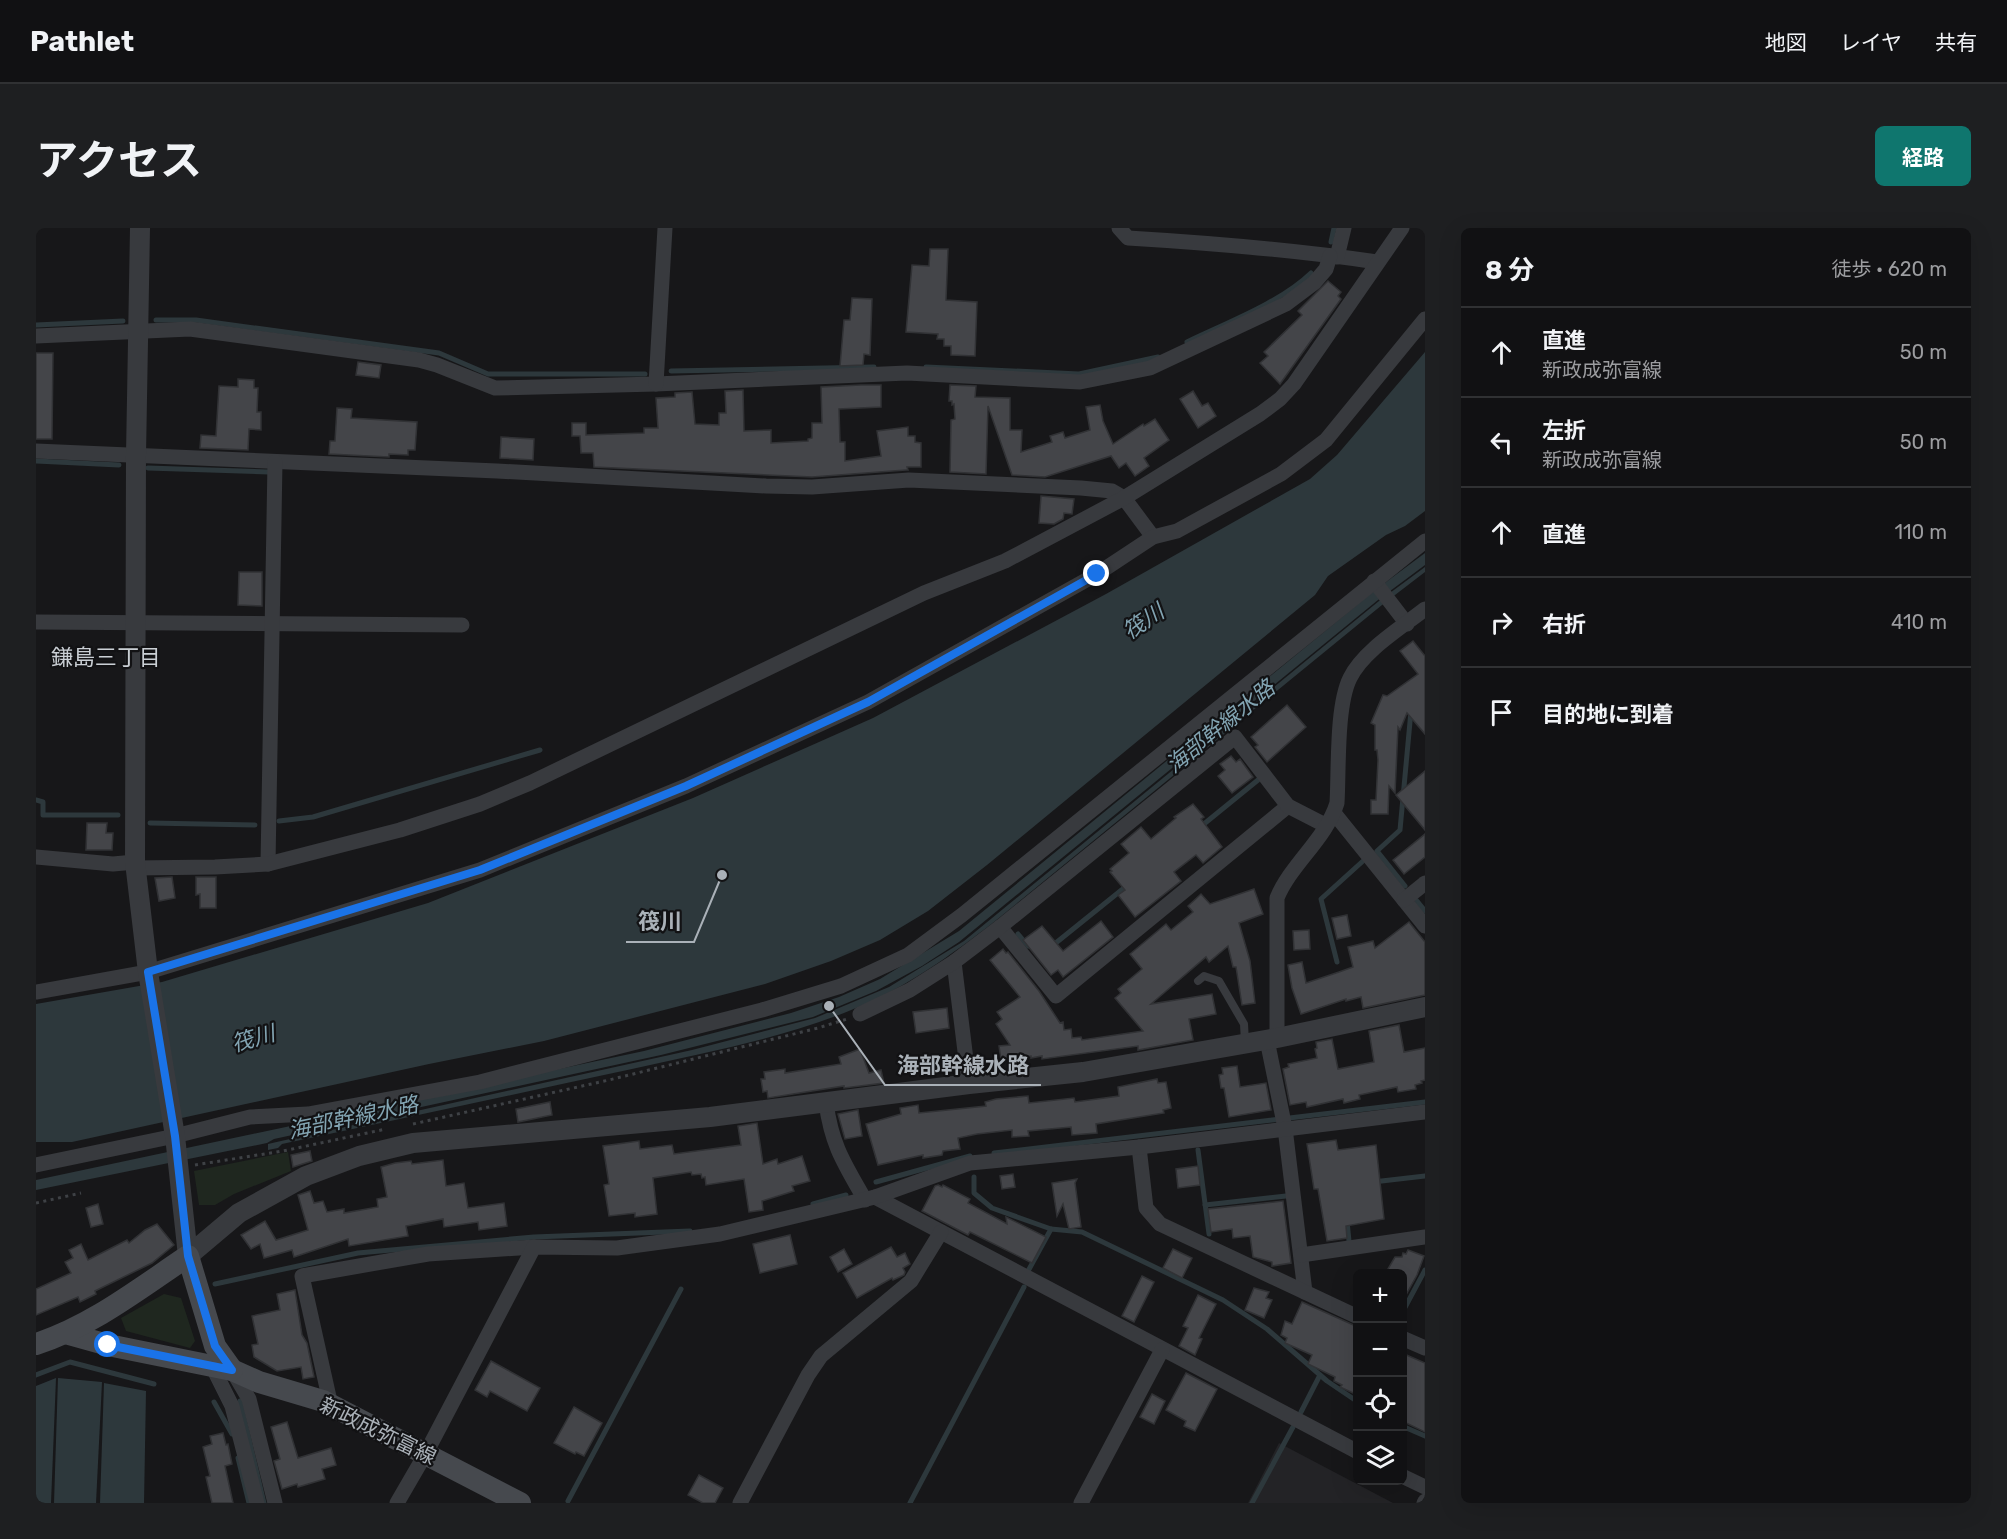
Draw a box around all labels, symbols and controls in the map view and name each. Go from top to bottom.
text: Pathlet [30,25,134,58]
text: 地図 [1765,30,1807,55]
text: レイヤ [1840,30,1902,55]
text: 共有 [1935,30,1977,55]
button: 経路 [1875,126,1971,186]
text: アクセス [36,136,202,186]
text: 8 分 [1485,255,1534,286]
text: 徒歩 · 620 m [1831,257,1947,281]
text: 直進 [1542,327,1586,354]
icon: ahead [1485,336,1518,369]
text: 50 m [1900,340,1947,364]
text: 新政成弥富線 [1542,358,1662,382]
text: 左折 [1542,417,1586,444]
icon: left [1485,426,1518,459]
text: 50 m [1900,430,1947,454]
text: 新政成弥富線 [1542,448,1662,472]
icon: ahead [1485,516,1518,549]
text: 110 m [1895,520,1947,544]
text: 直進 [1542,521,1586,548]
route end [1083,560,1109,586]
water label: 筏川 [1117,597,1171,645]
icon: right [1485,606,1518,639]
text: 410 m [1891,610,1947,634]
text: 右折 [1542,611,1586,638]
district label: 鎌島三丁目 [51,644,161,671]
water label: 海部幹線水路 [1161,673,1282,778]
icon: arrive [1485,696,1518,729]
text: 目的地に到着 [1542,701,1674,728]
callout: 筏川 [626,902,694,942]
text: 筏川 [638,908,682,935]
water label: 筏川 [228,1019,280,1058]
callout: 海部幹線水路 [885,1045,1041,1085]
text: 海部幹線水路 [897,1052,1029,1079]
water label: 海部幹線水路 [286,1090,422,1144]
map controls [1353,1269,1407,1485]
button: + [1353,1269,1407,1323]
button: − [1353,1323,1407,1377]
route start [94,1331,120,1357]
button: locate [1353,1377,1407,1431]
street label: 新政成弥富線 [316,1392,440,1469]
button: layers [1353,1431,1407,1485]

